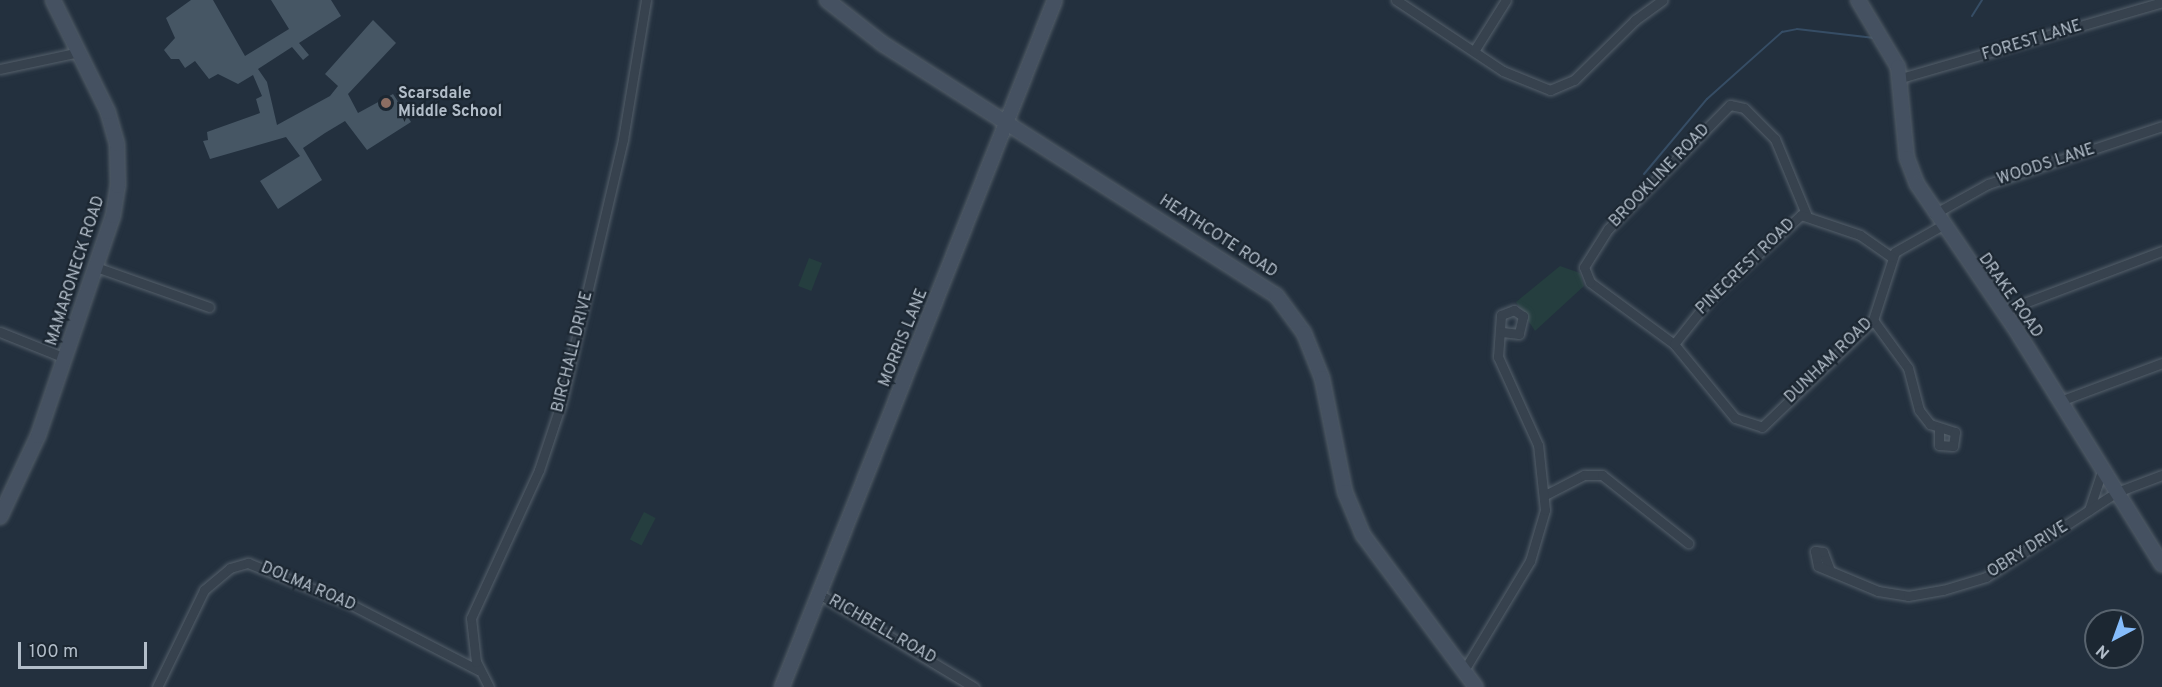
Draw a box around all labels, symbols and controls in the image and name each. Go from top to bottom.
street label: FOREST LANE [1980,17,2084,65]
place label: Scarsdale Middle School [398,84,502,122]
marker: Scarsdale Middle School [379,96,393,110]
street label: BROOKLINE ROAD [1606,120,1714,232]
street label: WOODS LANE [1995,140,2097,190]
street label: HEATHCOTE ROAD [1155,192,1281,282]
street label: MAMARONECK ROAD [43,194,109,348]
street label: PINECREST ROAD [1692,215,1800,319]
street label: DRAKE ROAD [1974,250,2046,342]
street label: MORRIS LANE [876,286,932,390]
street label: BIRCHALL DRIVE [549,289,597,415]
street label: DUNHAM ROAD [1781,314,1877,408]
street label: OBRY DRIVE [1984,517,2072,583]
street label: DOLMA ROAD [257,558,359,616]
street label: RICHBELL ROAD [825,591,939,669]
north arrow [2084,609,2144,669]
scale bar [21,630,150,668]
text: N [2093,640,2114,662]
text: 100 m [29,641,78,664]

